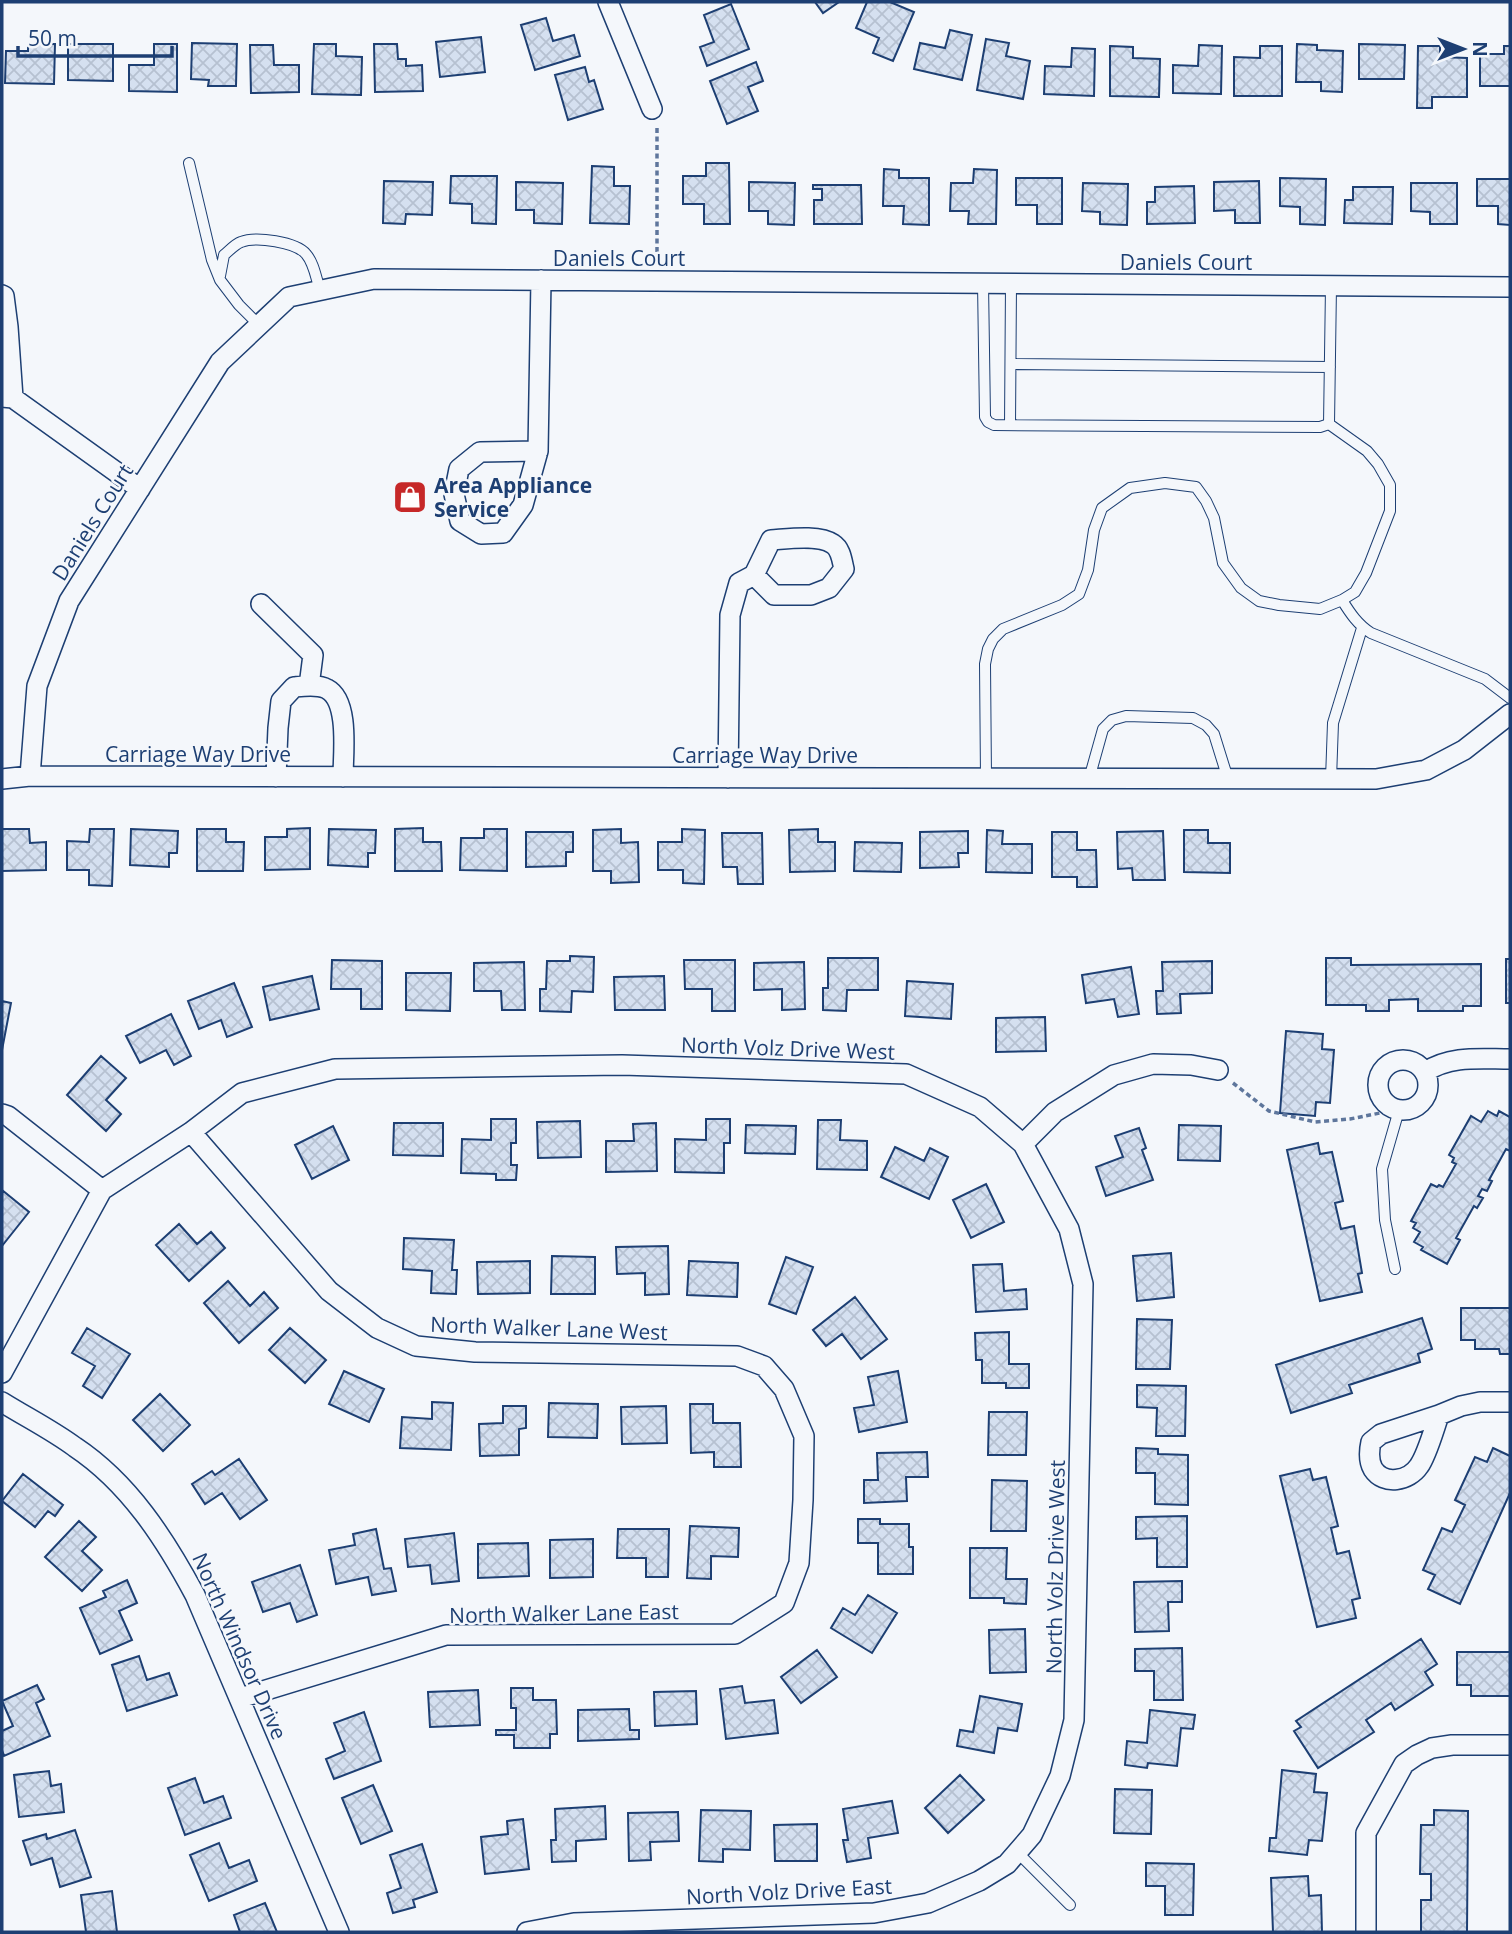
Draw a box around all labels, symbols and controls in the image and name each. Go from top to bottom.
scale bar [18,14,172,58]
north arrow [1428,14,1498,84]
text: 50 m [28,24,77,52]
text: N [1467,41,1493,57]
street label: Daniels Court [553,244,685,272]
street label: Daniels Court [1120,248,1252,276]
street label: Daniels Court [45,458,139,586]
place label: Area Appliance Service [434,471,592,523]
shop icon: Area Appliance Service [391,478,429,516]
street label: Carriage Way Drive [105,740,291,768]
street label: Carriage Way Drive [672,741,858,769]
street label: North Volz Drive West [681,1030,895,1066]
street label: North Walker Lane West [430,1310,668,1346]
street label: North Volz Drive West [1039,1460,1071,1674]
street label: North Windsor Drive [186,1548,294,1744]
street label: North Walker Lane East [449,1597,679,1629]
street label: North Volz Drive East [685,1872,893,1910]

